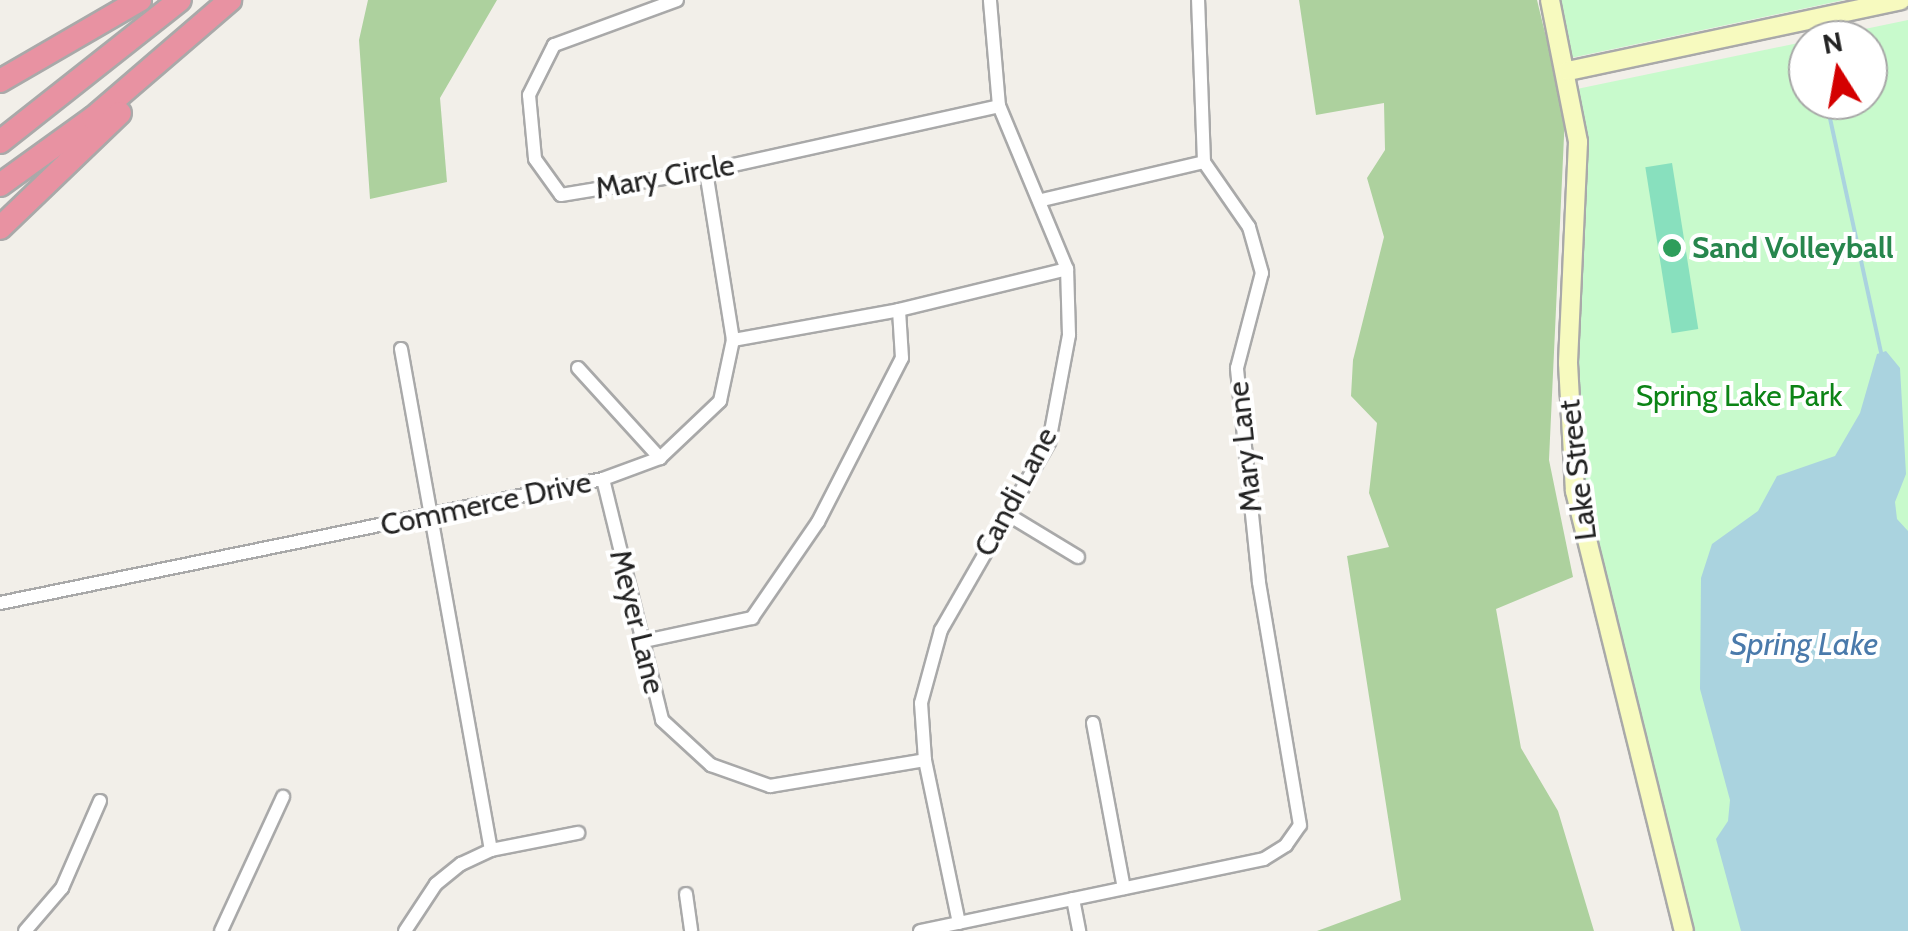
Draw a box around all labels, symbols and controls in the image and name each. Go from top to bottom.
north arrow [1788,20,1888,120]
text: N [1820,24,1846,61]
street label: Mary Circle [593,147,737,207]
place label: Sand Volleyball [1692,230,1894,266]
marker: Sand Volleyball [1661,237,1683,259]
park label: Spring Lake Park [1636,378,1842,414]
street label: Mary Lane [1220,380,1270,514]
street label: Lake Street [1552,398,1604,542]
street label: Candi Lane [967,421,1065,563]
street label: Commerce Drive [377,464,595,544]
street label: Meyer Lane [602,546,672,698]
water label: Spring Lake [1730,625,1878,663]

